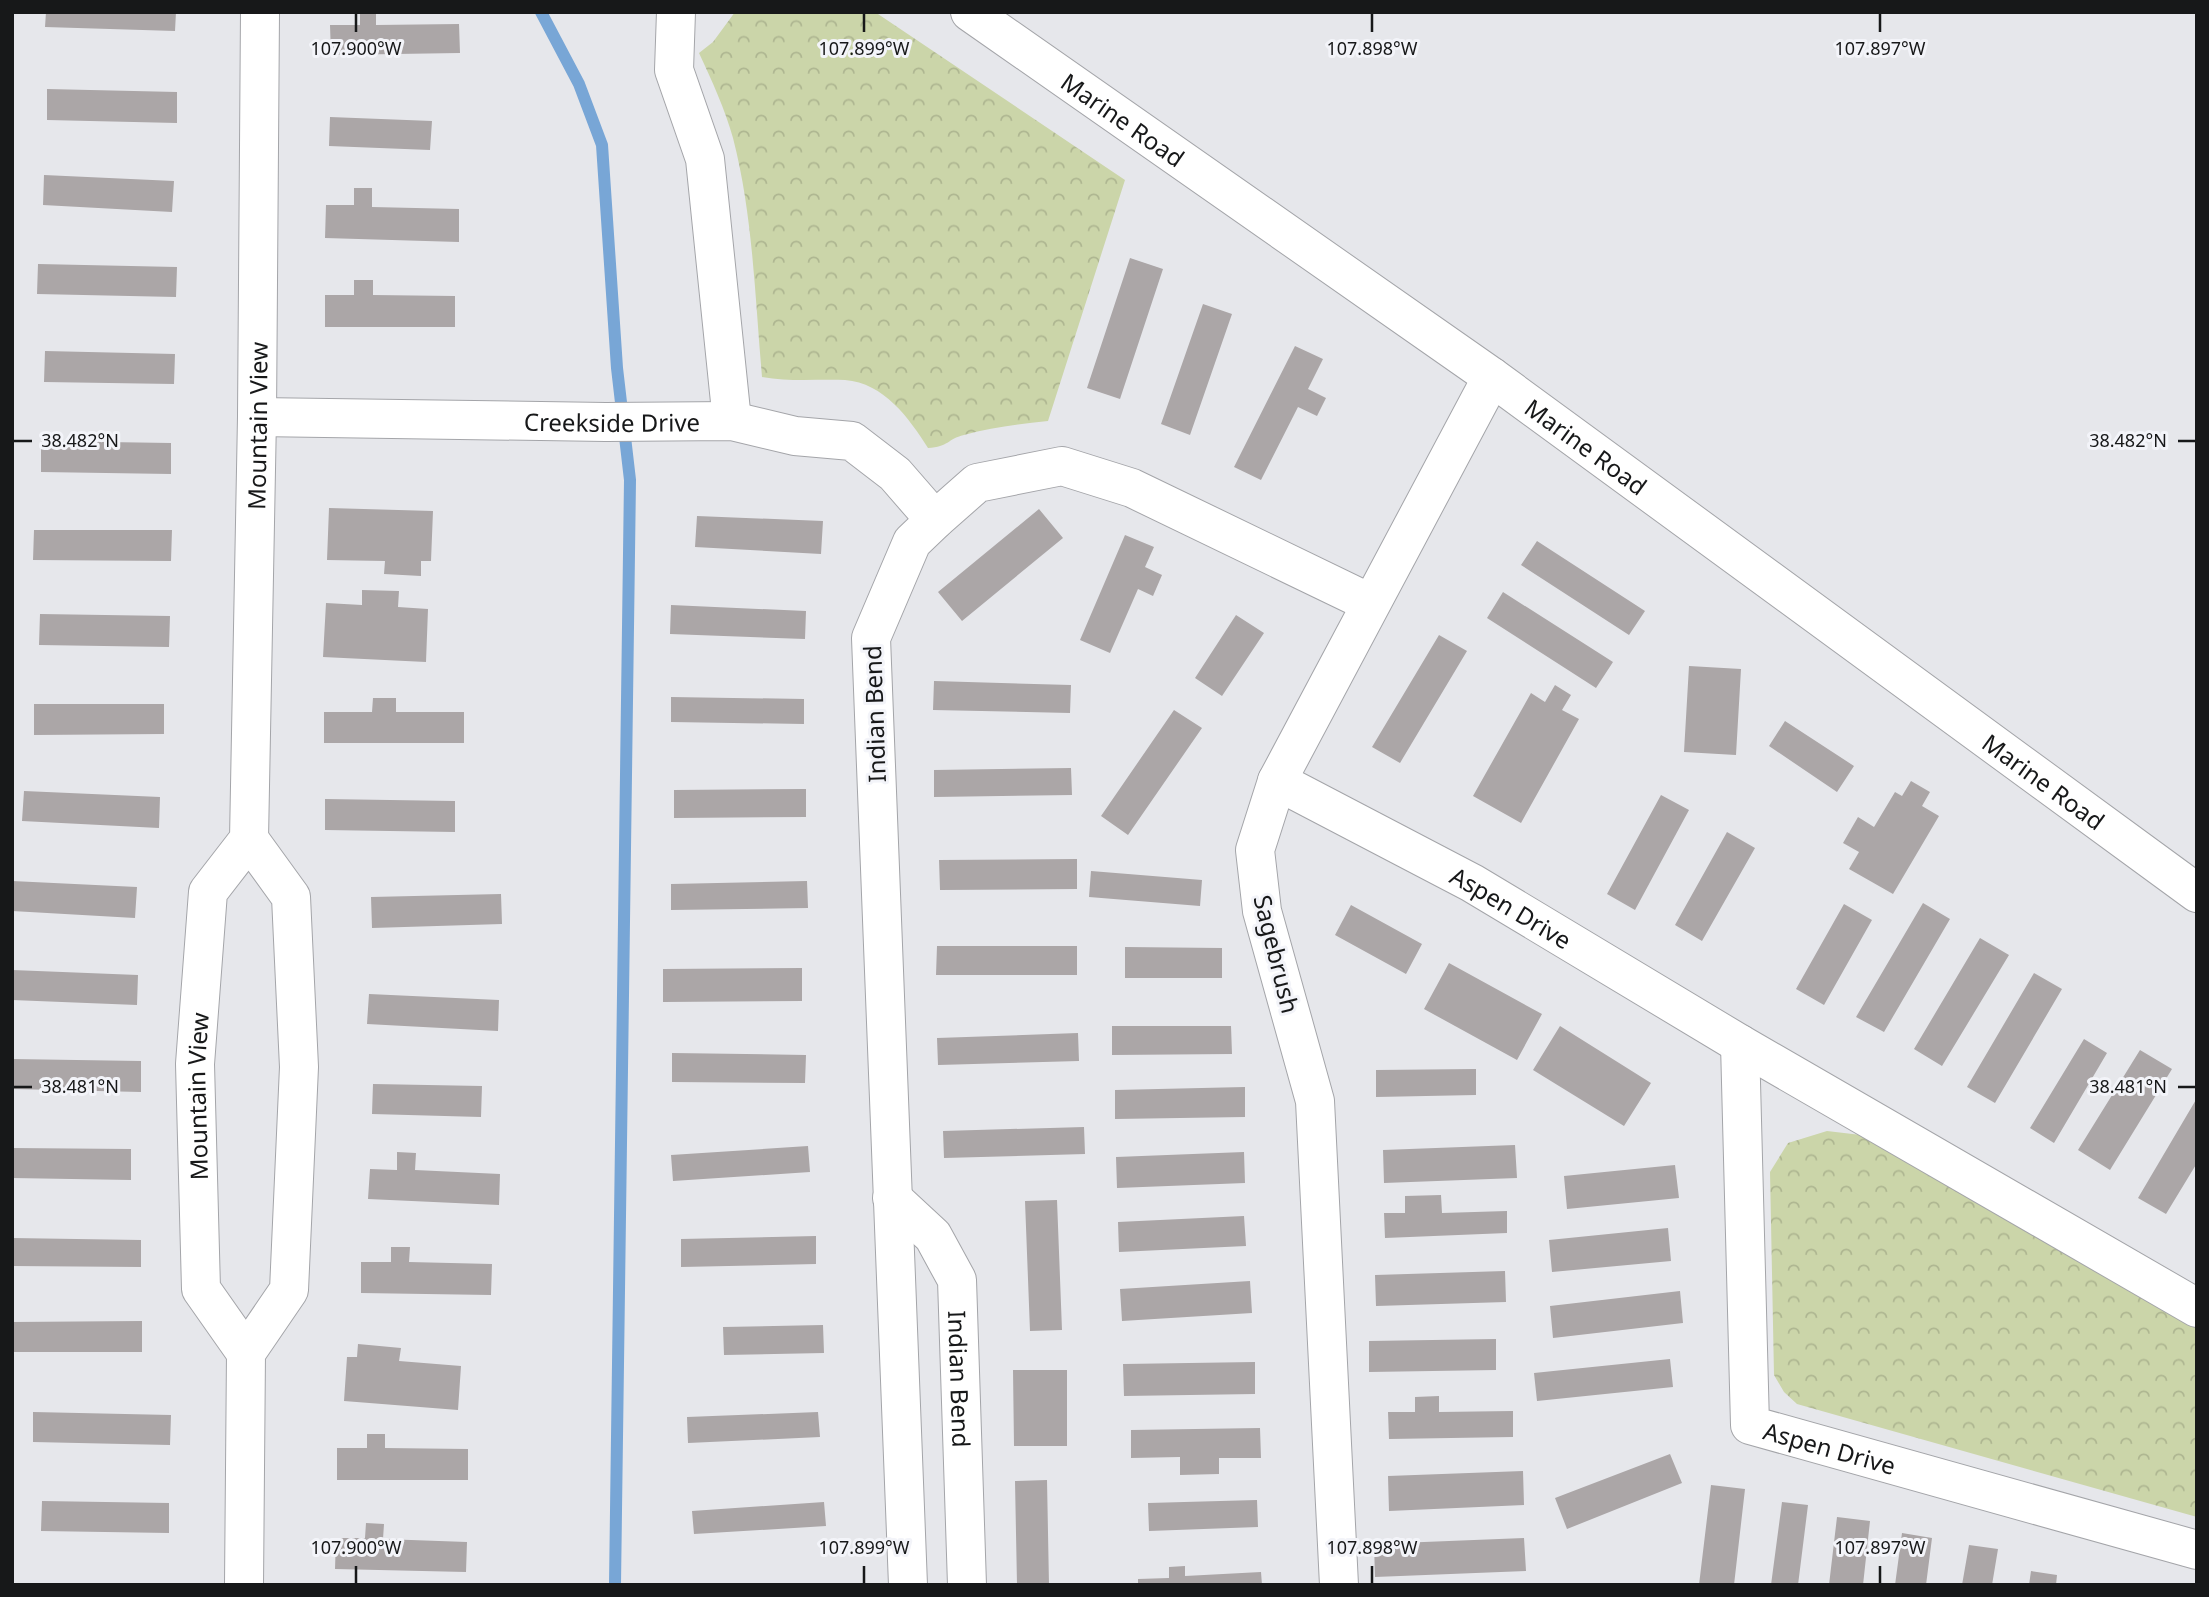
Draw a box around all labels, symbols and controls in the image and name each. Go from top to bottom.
text: 107.900°W [310,36,402,60]
text: 107.899°W [818,36,910,60]
text: 107.898°W [1326,36,1418,60]
text: 107.897°W [1834,36,1926,60]
street label: Marine Road [1055,64,1192,174]
street label: Mountain View [239,342,274,510]
street label: Marine Road [1519,390,1654,502]
street label: Creekside Drive [524,404,700,438]
text: 38.482°N [41,428,119,452]
text: 38.482°N [2089,428,2167,452]
street label: Indian Bend [855,645,893,783]
street label: Marine Road [1976,725,2112,837]
street label: Aspen Drive [1445,858,1578,956]
street label: Sagebrush [1246,891,1308,1017]
street label: Mountain View [178,1011,215,1181]
text: 38.481°N [41,1074,119,1098]
text: 38.481°N [2089,1074,2167,1098]
street label: Indian Bend [942,1310,979,1448]
street label: Aspen Drive [1760,1413,1900,1481]
text: 107.900°W [310,1535,402,1559]
text: 107.899°W [818,1535,910,1559]
text: 107.898°W [1326,1535,1418,1559]
text: 107.897°W [1834,1535,1926,1559]

